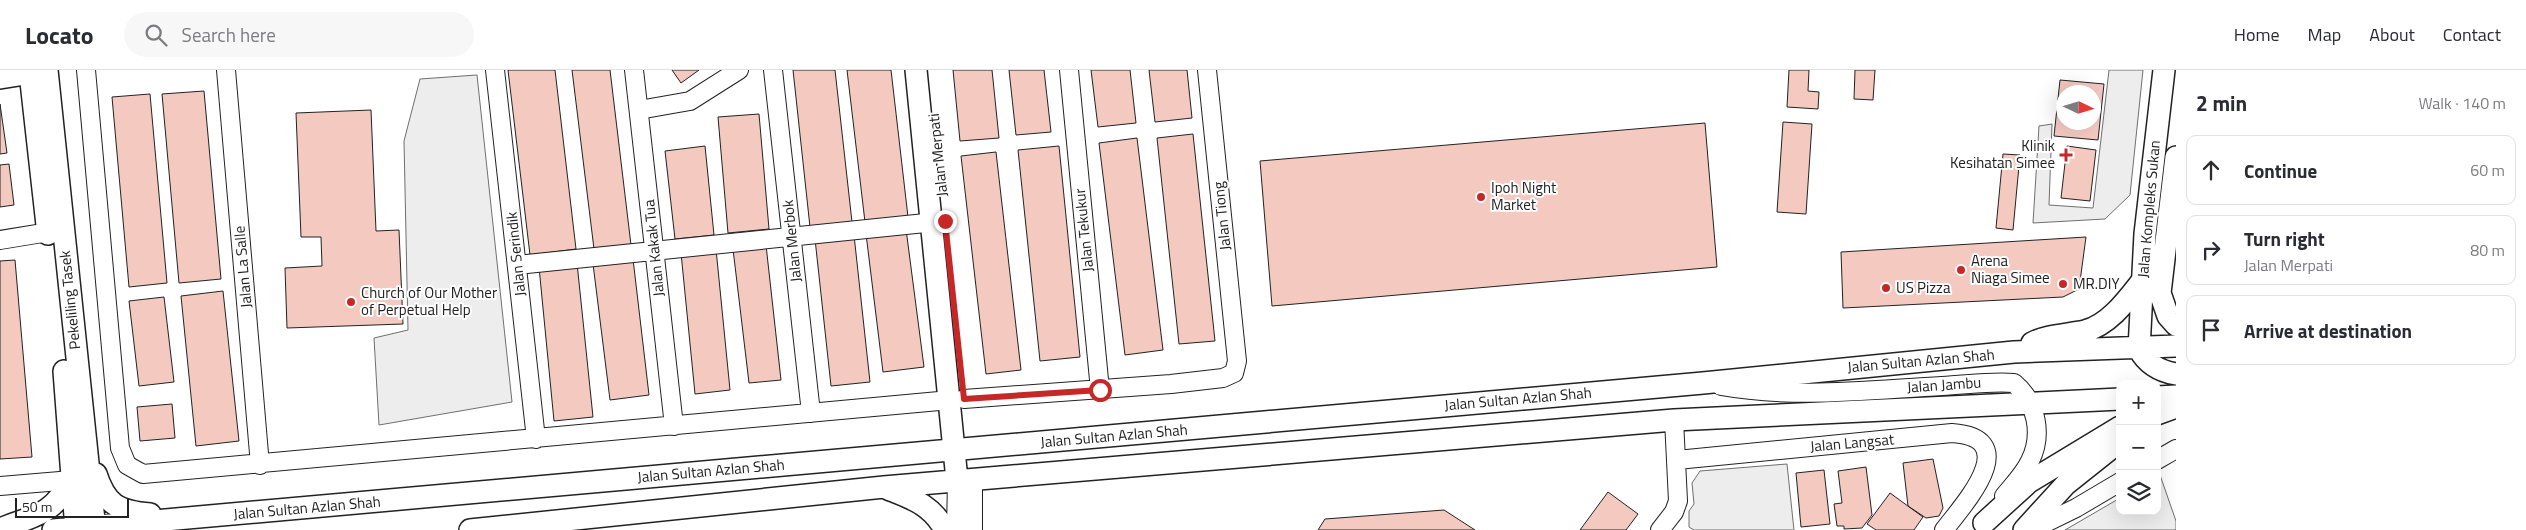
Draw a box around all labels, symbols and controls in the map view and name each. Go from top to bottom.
search box [124,12,474,57]
text: Locato [25,17,94,53]
text: Search here [182,20,276,49]
icon: search [142,21,170,49]
text: Home [2234,21,2280,48]
text: Map [2308,21,2341,48]
text: About [2369,21,2415,48]
text: Contact [2443,21,2501,48]
north arrow [2056,85,2101,130]
text: 2 min [2196,87,2247,119]
text: Walk · 140 m [2418,91,2506,115]
street label: Jalan Merpati [922,112,953,198]
place label: Klinik Kesihatan Simee [1950,134,2055,174]
street label: Jalan Kompleks Sukan [2131,139,2166,279]
marker: Klinik Kesihatan Simee [2059,148,2073,162]
icon: ahead [2197,156,2225,184]
text: Continue [2244,156,2317,185]
text: 60 m [2470,158,2505,182]
place label: Ipoh Night Market [1491,176,1557,216]
street label: Jalan Tiong [1206,180,1237,252]
street label: Jalan Tekukur [1068,187,1099,273]
marker: Ipoh Night Market [1475,191,1487,203]
street label: Jalan Kakak Tua [637,198,670,298]
street label: Jalan Merbok [776,199,807,283]
route end [934,210,957,233]
street label: Jalan Serindik [500,211,531,297]
text: Turn right [2244,224,2325,253]
street label: Jalan La Salle [227,225,258,309]
icon: right [2197,236,2225,264]
text: 80 m [2470,238,2505,262]
street label: Pekeliling Tasek [53,249,86,351]
place label: Arena Niaga Simee [1971,249,2050,289]
text: Jalan Merpati [2244,253,2333,277]
marker: Arena Niaga Simee [1955,264,1967,276]
place label: MR.DIY [2073,272,2120,295]
place label: US Pizza [1896,276,1951,299]
marker: MR.DIY [2057,278,2069,290]
place label: Church of Our Mother of Perpetual Help [361,281,497,321]
marker: US Pizza [1880,282,1892,294]
marker: Church of Our Mother of Perpetual Help [345,296,357,308]
icon: arrive [2197,316,2225,344]
text: Arrive at destination [2244,316,2412,345]
street label: Jalan Sultan Azlan Shah [1846,343,1996,378]
street label: Jalan Jambu [1906,370,1982,399]
route start [1089,379,1112,402]
map controls [2116,380,2161,515]
button: + [2116,380,2161,425]
street label: Jalan Sultan Azlan Shah [1443,381,1593,416]
street label: Jalan Sultan Azlan Shah [1039,418,1189,453]
button: − [2116,425,2161,470]
street label: Jalan Langsat [1809,427,1896,458]
street label: Jalan Sultan Azlan Shah [636,453,786,488]
button: layers [2116,470,2161,515]
street label: Jalan Sultan Azlan Shah [232,490,382,525]
scale bar [15,495,129,518]
text: 50 m [22,496,52,517]

